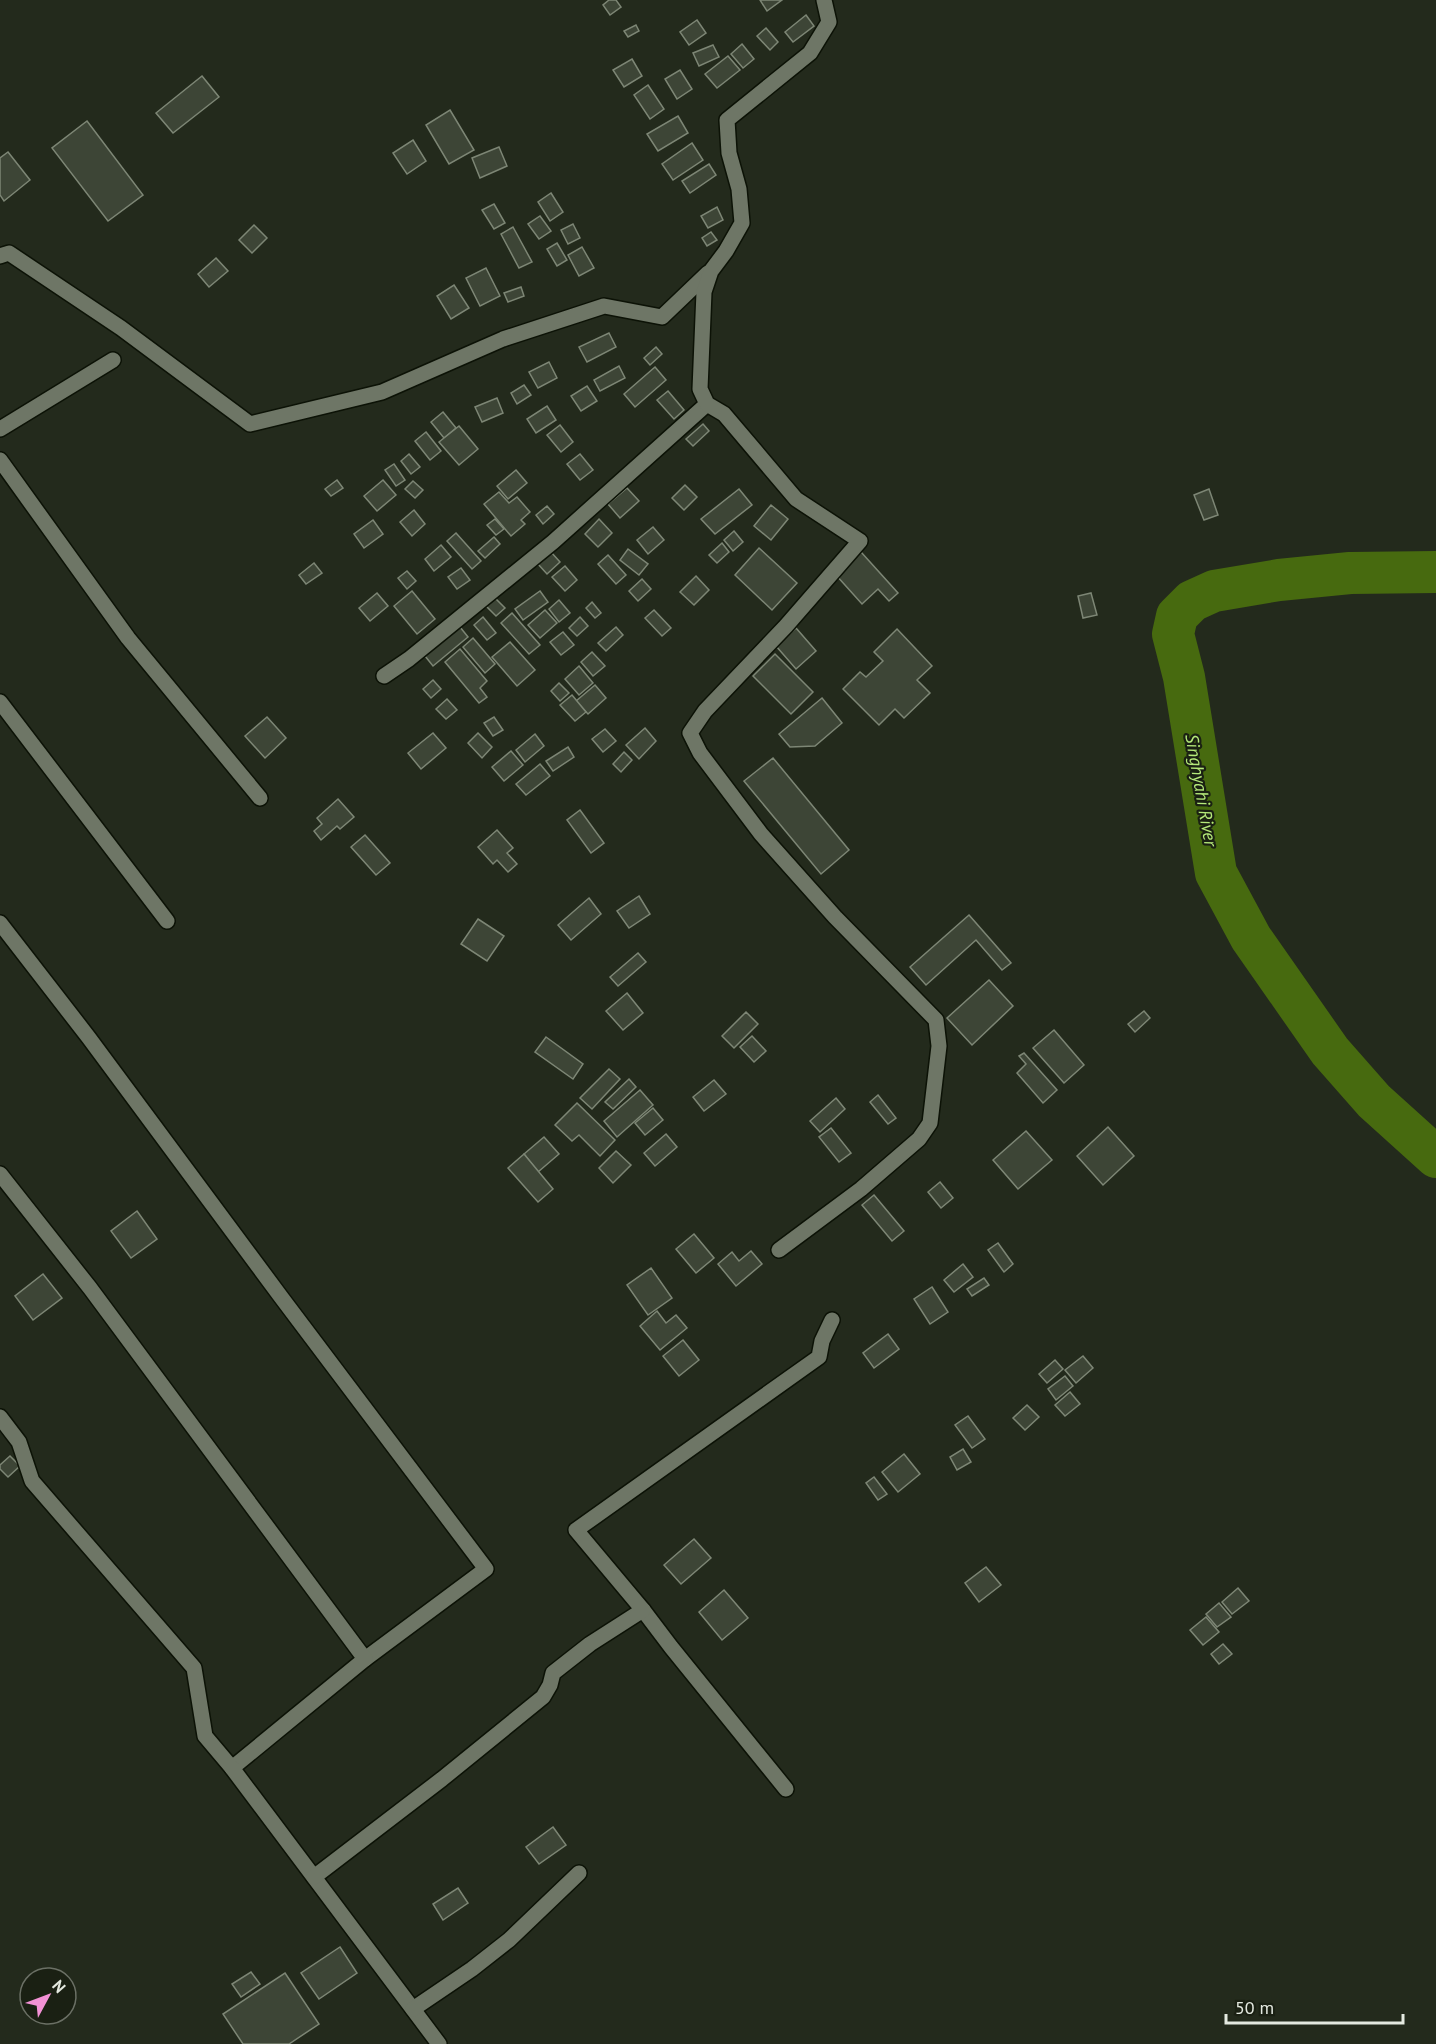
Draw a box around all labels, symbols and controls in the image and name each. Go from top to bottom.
water label: Singhyahi River [1180,732,1223,849]
north arrow [18,1966,78,2026]
text: N [48,1976,70,1997]
scale bar [1226,1987,1403,2025]
text: 50 m [1235,1996,1274,2019]

